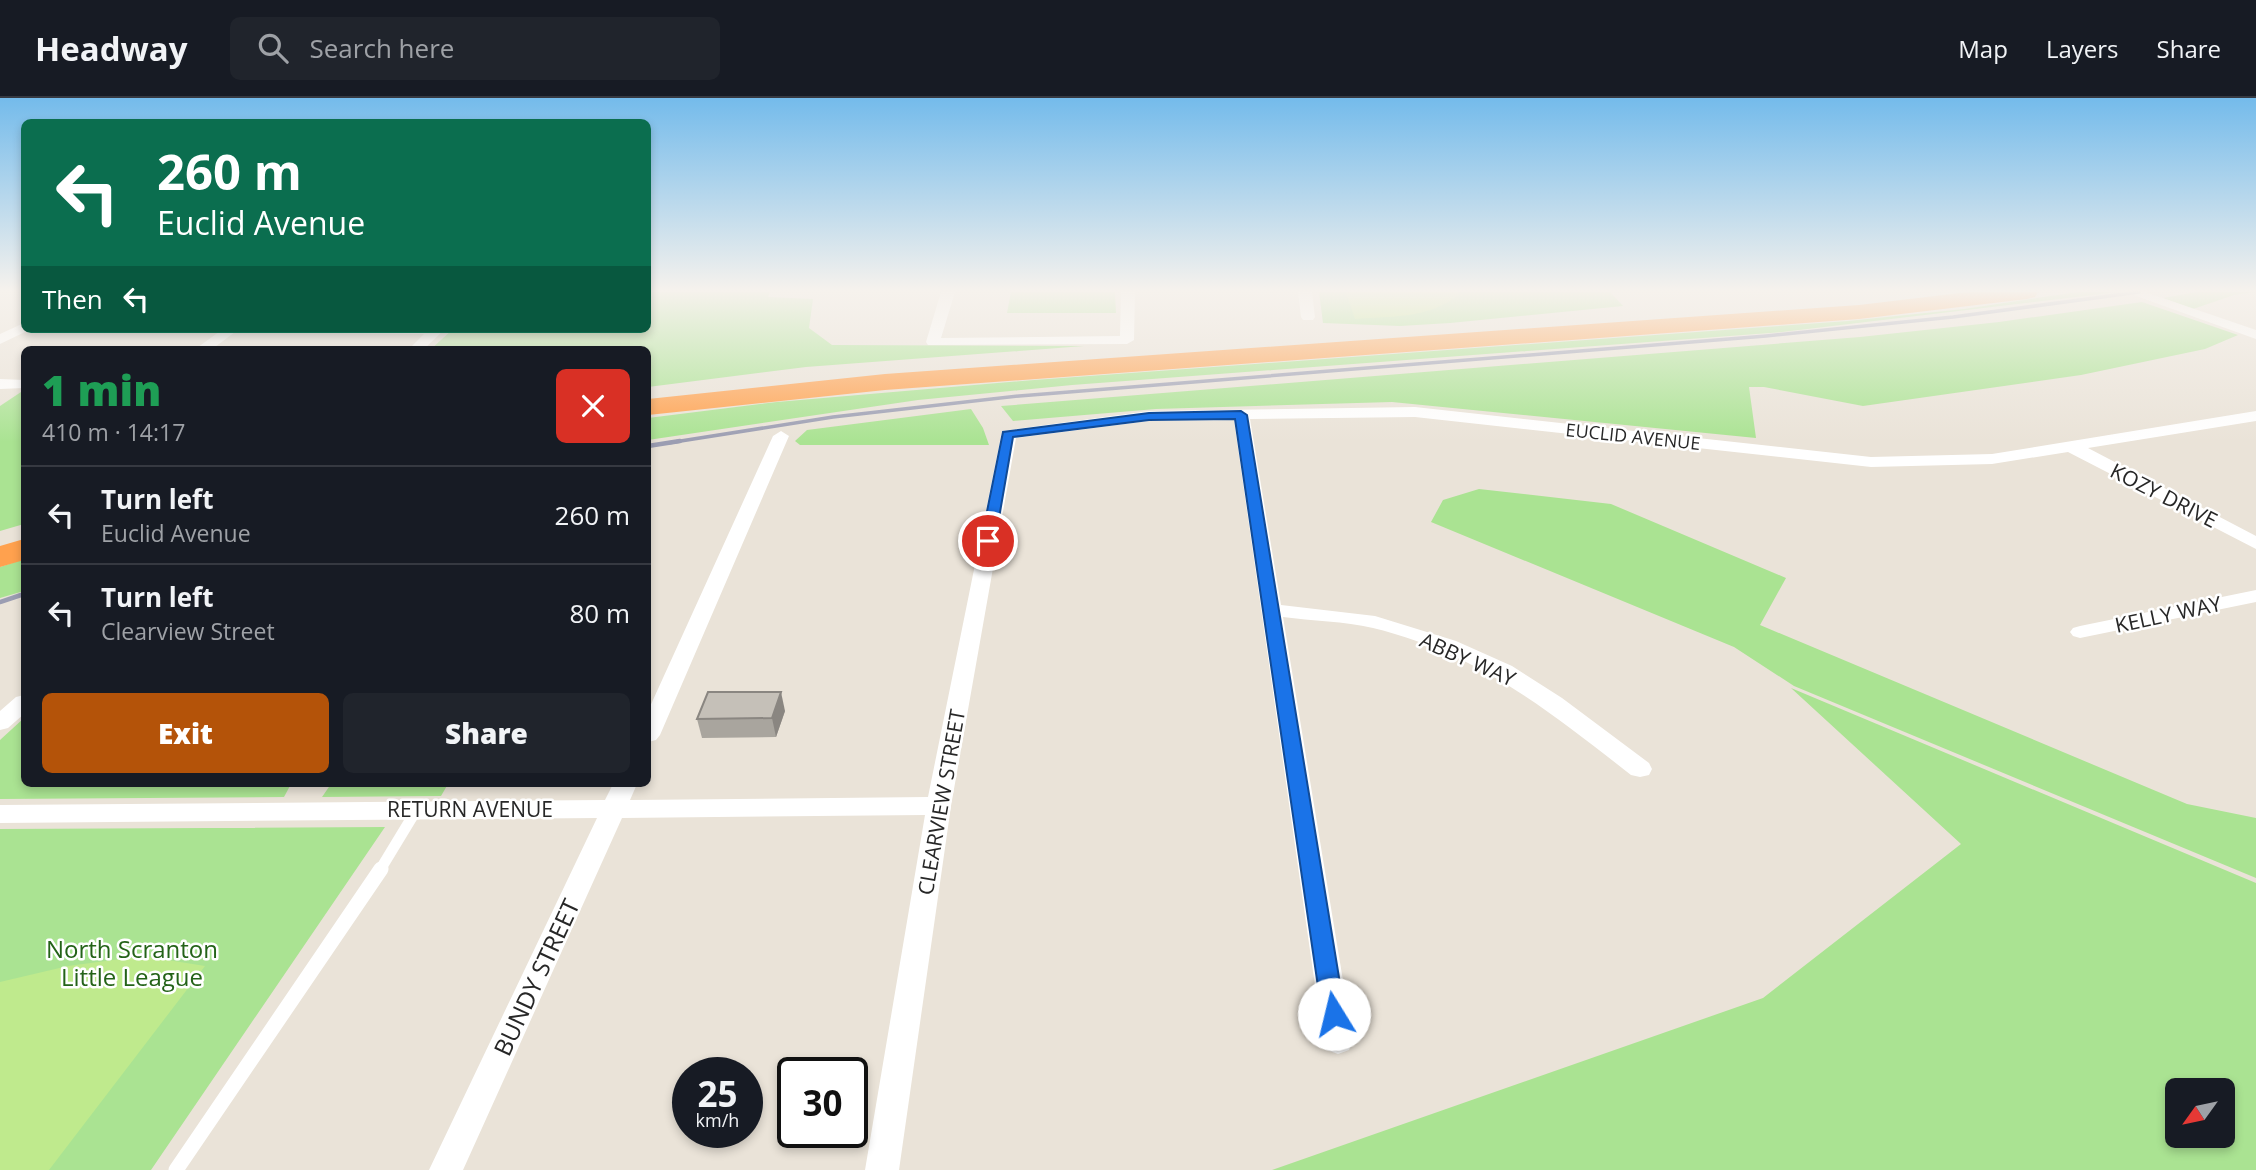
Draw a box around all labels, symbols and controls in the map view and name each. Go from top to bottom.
search box [230,17,720,80]
text: Headway [35,26,188,71]
icon: search [254,29,292,67]
text: Search here [310,30,454,66]
text: Map [1958,32,2008,65]
text: Layers [2046,32,2119,65]
text: Share [2157,32,2221,65]
text: 260 m [157,138,302,204]
icon: left [42,147,133,238]
text: Euclid Avenue [157,201,365,244]
icon: left [117,280,155,318]
text: Then [42,281,103,317]
text: 1 min [42,361,161,418]
button: close [556,369,630,443]
text: 410 m · 14:17 [42,416,185,448]
street label: EUCLID AVENUE [1564,417,1702,455]
street label: KOZY DRIVE [2106,456,2222,534]
text: Turn left [101,481,213,517]
icon: left [42,496,80,534]
text: 260 m [555,497,630,533]
pin [958,511,1018,571]
text: Euclid Avenue [101,517,251,549]
icon: arrive [969,522,1007,560]
text: Turn left [101,579,213,615]
street label: KELLY WAY [2112,589,2224,639]
icon: left [42,594,80,632]
text: 80 m [569,595,630,631]
text: Clearview Street [101,615,275,647]
street label: ABBY WAY [1416,625,1521,693]
button: Exit [42,693,329,773]
button: Share [343,693,630,773]
street label: CLEARVIEW STREET [911,707,971,897]
street label: RETURN AVENUE [387,795,553,823]
street label: BUNDY STREET [485,893,587,1061]
park label: North Scranton Little League [46,932,218,993]
position arrow [1297,977,1371,1051]
speed limit sign: 30 [777,1057,868,1148]
text: 25 [697,1070,738,1117]
north arrow [2165,1078,2235,1148]
map controls [2165,1078,2235,1148]
text: km/h [696,1108,739,1132]

